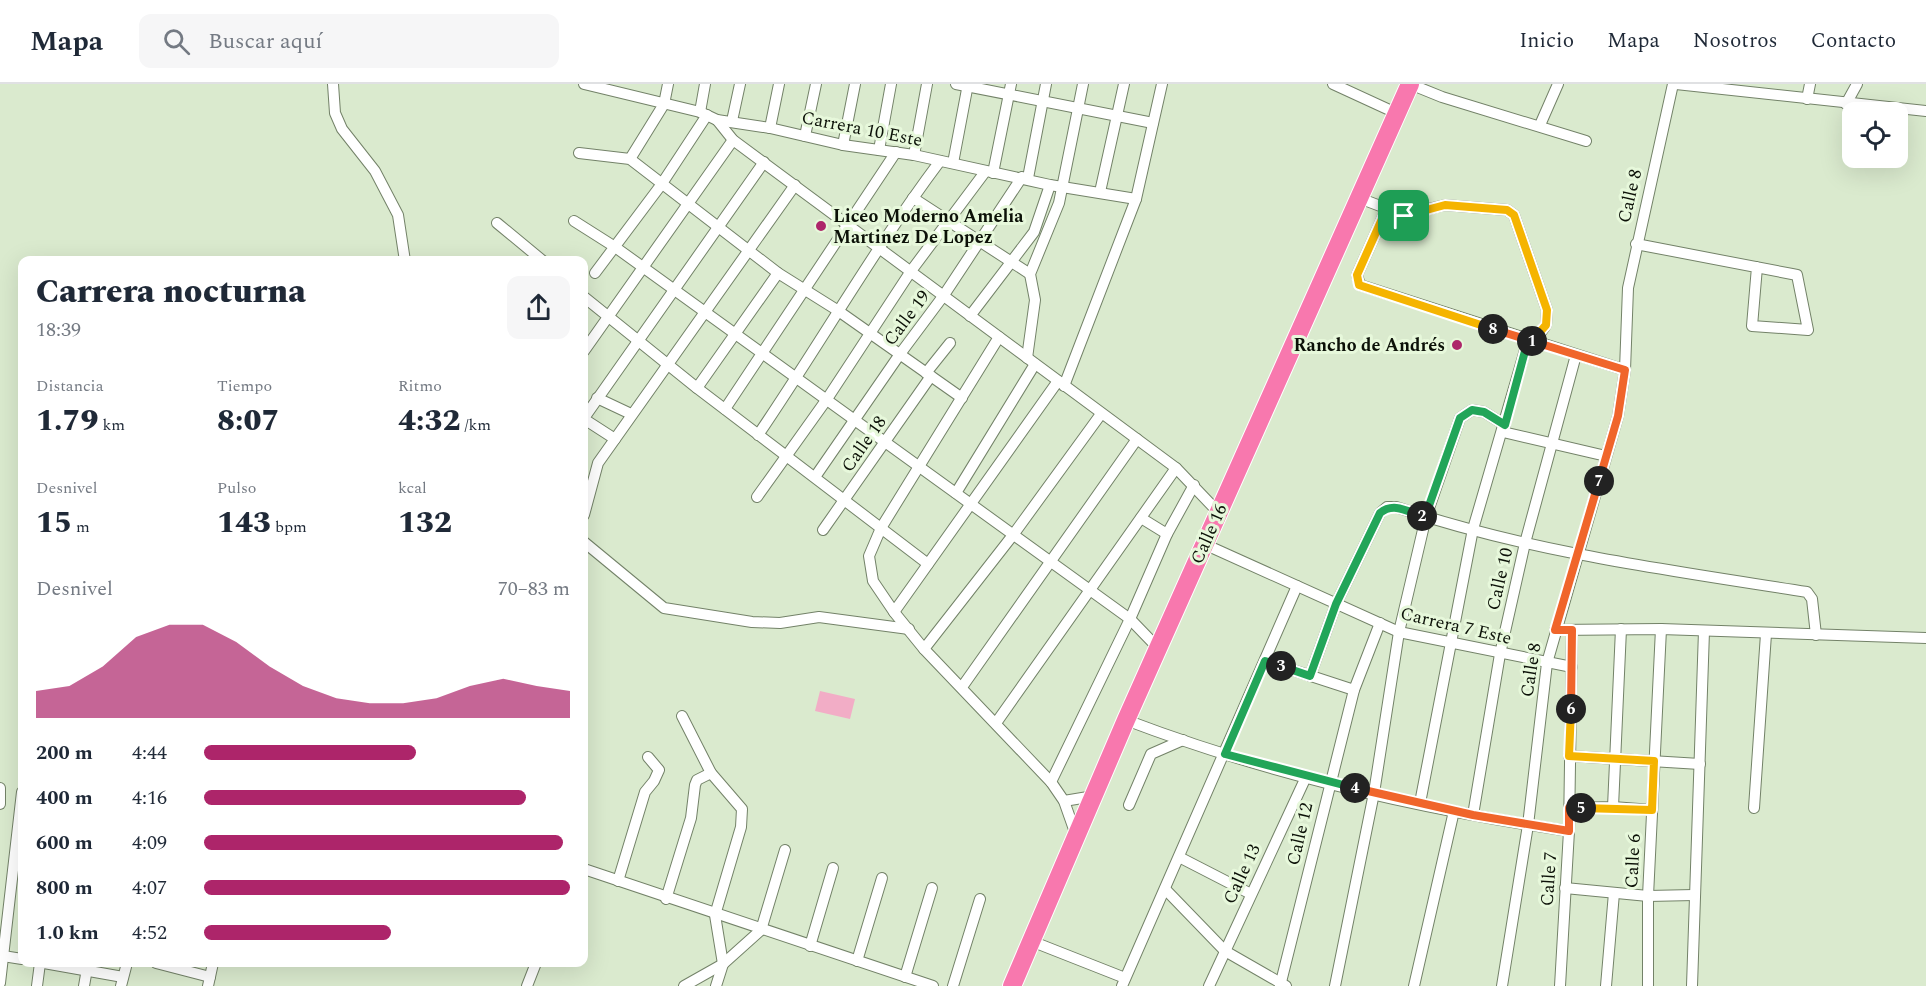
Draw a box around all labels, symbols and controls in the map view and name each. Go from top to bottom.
search box [139,14,559,68]
text: Mapa [30,20,103,63]
icon: search [160,25,193,58]
text: Buscar aquí [208,25,322,58]
text: Inicio [1519,25,1574,57]
text: Mapa [1607,25,1660,57]
text: Nosotros [1693,25,1778,57]
text: Contacto [1811,25,1896,57]
map controls [1842,102,1908,168]
button: locate [1842,102,1908,168]
street label: Carrera 10 Este [799,104,925,154]
street label: Calle 8 [1611,166,1649,226]
pin [1378,190,1429,241]
icon: arrive [1387,199,1420,232]
place label: Liceo Moderno Amelia Martinez De Lopez [833,203,1024,251]
marker: Liceo Moderno Amelia Martinez De Lopez [814,219,828,233]
text: Carrera nocturna [36,267,306,317]
button: share [507,276,570,339]
street label: Calle 19 [877,284,937,352]
pin: 8 [1478,314,1508,344]
text: 18:39 [36,315,81,345]
text: 8 [1489,317,1497,341]
pin: 1 [1517,326,1547,356]
text: 1 [1528,329,1536,353]
place label: Rancho de Andrés [1293,332,1445,359]
marker: Rancho de Andrés [1450,338,1464,352]
text: Distancia [36,374,103,398]
text: Tiempo [217,374,272,398]
text: Ritmo [398,374,442,398]
text: 1.79 [36,398,98,444]
text: 8:07 [217,398,279,444]
text: 4:32 [398,398,460,444]
street label: Calle 18 [835,410,893,478]
text: km [98,413,125,437]
text: /km [460,413,491,437]
pin: 7 [1584,466,1614,496]
text: 7 [1595,469,1603,493]
text: Desnivel [36,476,97,500]
text: Pulso [217,476,256,500]
text: kcal [398,476,427,500]
street label: Calle 16 [1184,499,1234,569]
text: 15 [36,500,72,546]
text: 143 [217,500,271,546]
text: 132 [398,500,452,546]
pin: 2 [1407,501,1437,531]
text: 2 [1418,504,1426,528]
text: m [72,515,90,539]
text: bpm [271,515,307,539]
street label: Calle 10 [1480,545,1520,613]
text: Desnivel [36,574,113,604]
text: 70–83 m [498,574,570,604]
street label: Carrera 7 Este [1398,600,1514,652]
street label: Calle 8 [1513,641,1549,699]
pin: 3 [1266,651,1296,681]
text: 3 [1277,654,1285,678]
pin: 6 [1556,694,1586,724]
text: 6 [1567,697,1575,721]
text: 200 m [36,738,93,768]
text: 4:44 [132,738,167,768]
pin: 4 [1340,773,1370,803]
text: 4 [1351,776,1359,800]
text: 400 m [36,783,93,813]
text: 4:16 [132,783,167,813]
pin: 5 [1566,793,1596,823]
text: 5 [1577,796,1585,820]
street label: Calle 12 [1280,800,1320,868]
text: 600 m [36,828,93,858]
text: 4:09 [132,828,167,858]
street label: Calle 6 [1618,833,1648,889]
street label: Calle 13 [1216,839,1268,909]
street label: Calle 7 [1534,851,1564,907]
text: 800 m [36,873,93,903]
text: 4:07 [132,873,167,903]
text: 1.0 km [36,918,99,948]
text: 4:52 [132,918,167,948]

